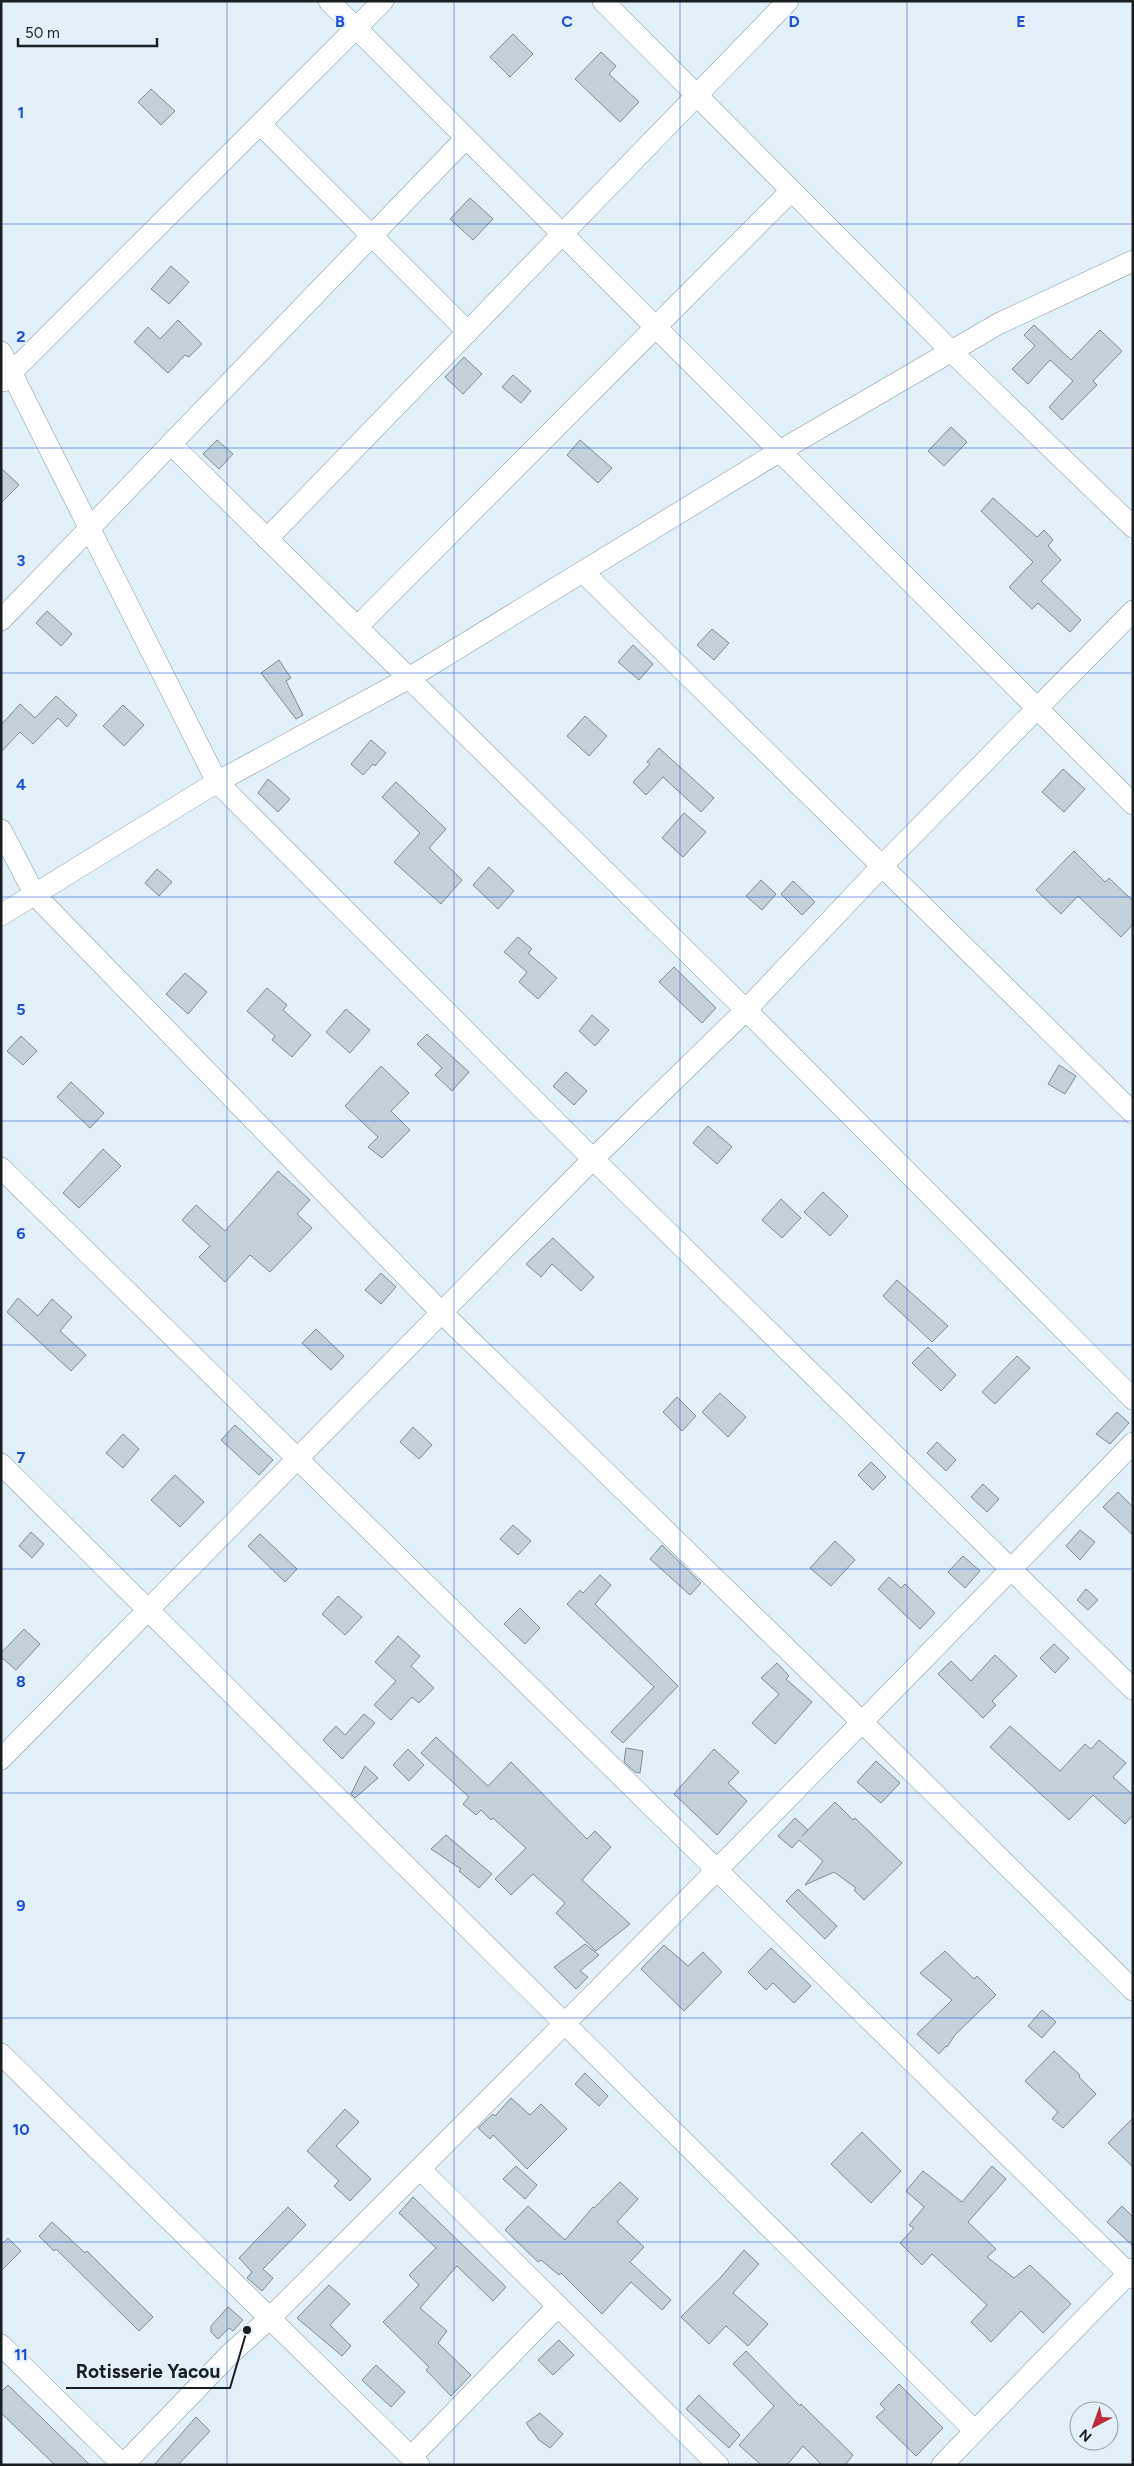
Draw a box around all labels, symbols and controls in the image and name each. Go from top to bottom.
text: B [335,12,345,31]
text: C [561,12,573,31]
text: D [788,12,800,31]
text: E [1016,12,1026,31]
scale bar [18,15,156,47]
text: 50 m [25,24,60,42]
text: 1 [18,103,24,122]
text: 2 [16,327,26,346]
text: 3 [17,551,26,570]
text: 4 [16,775,26,794]
text: 5 [16,1000,26,1019]
text: 6 [16,1224,26,1243]
text: 7 [17,1448,26,1467]
text: 8 [16,1672,26,1691]
text: 9 [16,1896,26,1915]
text: 10 [12,2120,30,2139]
text: 11 [14,2345,28,2364]
callout: Rotisserie Yacou [66,2354,230,2388]
text: Rotisserie Yacou [76,2360,220,2383]
north arrow [1069,2401,1119,2451]
text: N [1076,2425,1095,2445]

